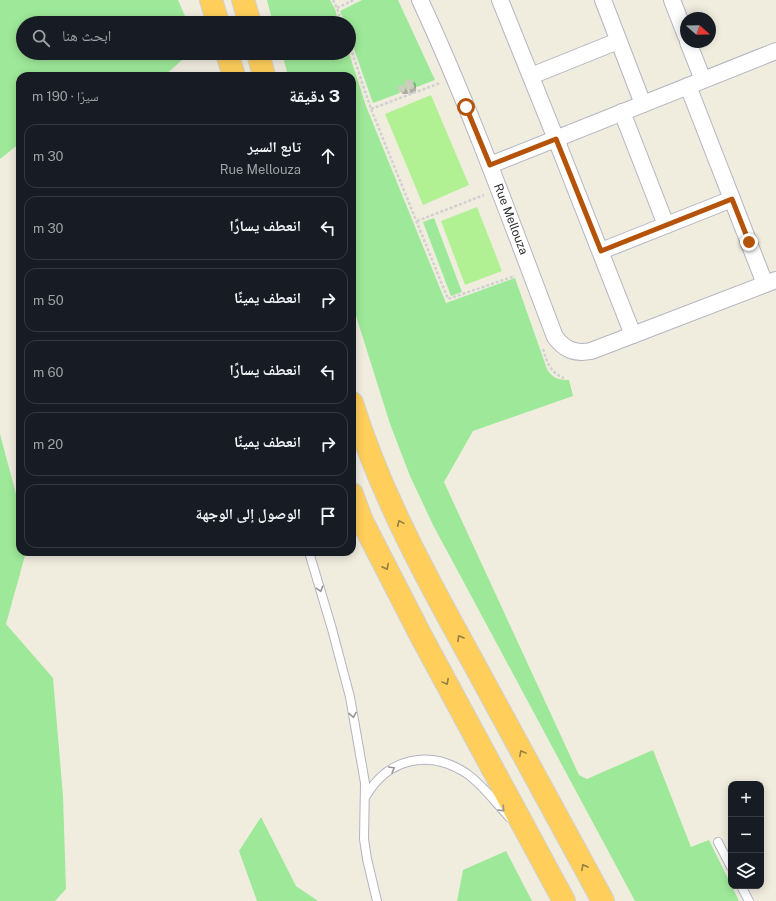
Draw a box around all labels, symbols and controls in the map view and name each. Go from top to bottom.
north arrow [680,12,716,48]
search box [16,16,356,60]
icon: search [30,27,52,49]
text: ابحث هنا [62,27,111,44]
text: 3 دقيقة [289,86,340,106]
text: سيرًا · 190 m [32,89,99,104]
route start [457,98,475,116]
text: تابع السير [248,138,301,155]
icon: ahead [317,145,339,167]
text: 30 m [33,149,63,164]
text: Rue Mellouza [220,162,301,177]
street label: Rue Mellouza [491,182,531,256]
text: انعطف يسارًا [230,217,301,234]
icon: left [317,217,339,239]
text: 30 m [33,221,63,236]
route end [740,233,758,251]
text: انعطف يمينًا [234,289,301,306]
icon: right [317,289,339,311]
text: 50 m [33,293,64,308]
text: انعطف يسارًا [230,361,301,378]
icon: left [317,361,339,383]
text: 60 m [33,365,63,380]
text: انعطف يمينًا [234,433,301,450]
icon: right [317,433,339,455]
text: 20 m [33,437,63,452]
text: الوصول إلى الوجهة [196,505,301,522]
icon: arrive [317,505,339,527]
one-way arrow [396,520,404,527]
one-way arrow [381,563,388,570]
one-way arrow [315,586,324,593]
one-way arrow [457,635,465,643]
one-way arrow [441,678,449,685]
one-way arrow [349,712,357,718]
one-way arrow [519,749,527,757]
one-way arrow [388,767,395,774]
map controls [728,781,764,889]
button: + [728,781,764,817]
one-way arrow [497,805,504,812]
button: − [728,817,764,853]
button: layers [728,853,764,889]
one-way arrow [582,864,589,871]

